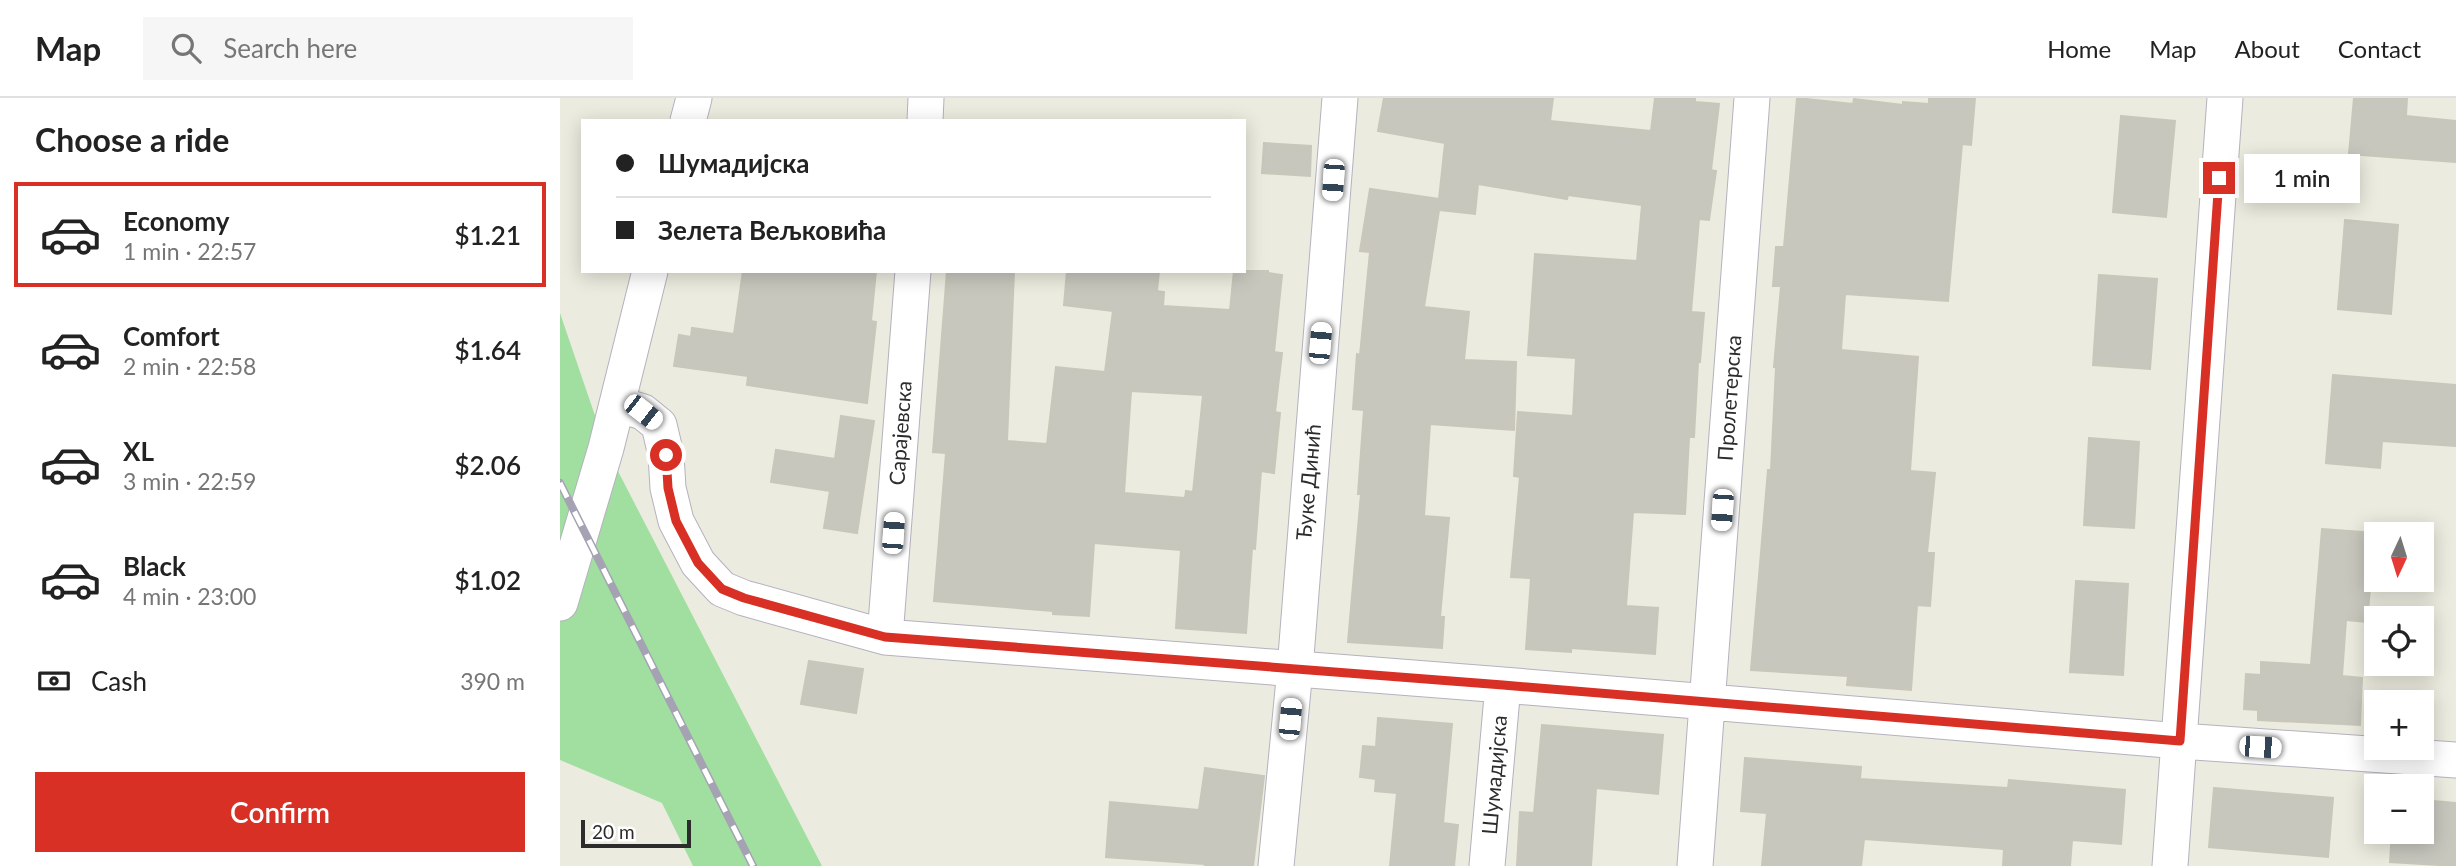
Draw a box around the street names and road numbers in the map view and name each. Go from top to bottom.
street label: Пролетерска [1712,334,1745,462]
street label: Сарајевска [883,380,916,486]
street label: Ђуке Динић [1290,423,1325,541]
street label: Шумадијска [1476,714,1511,836]

